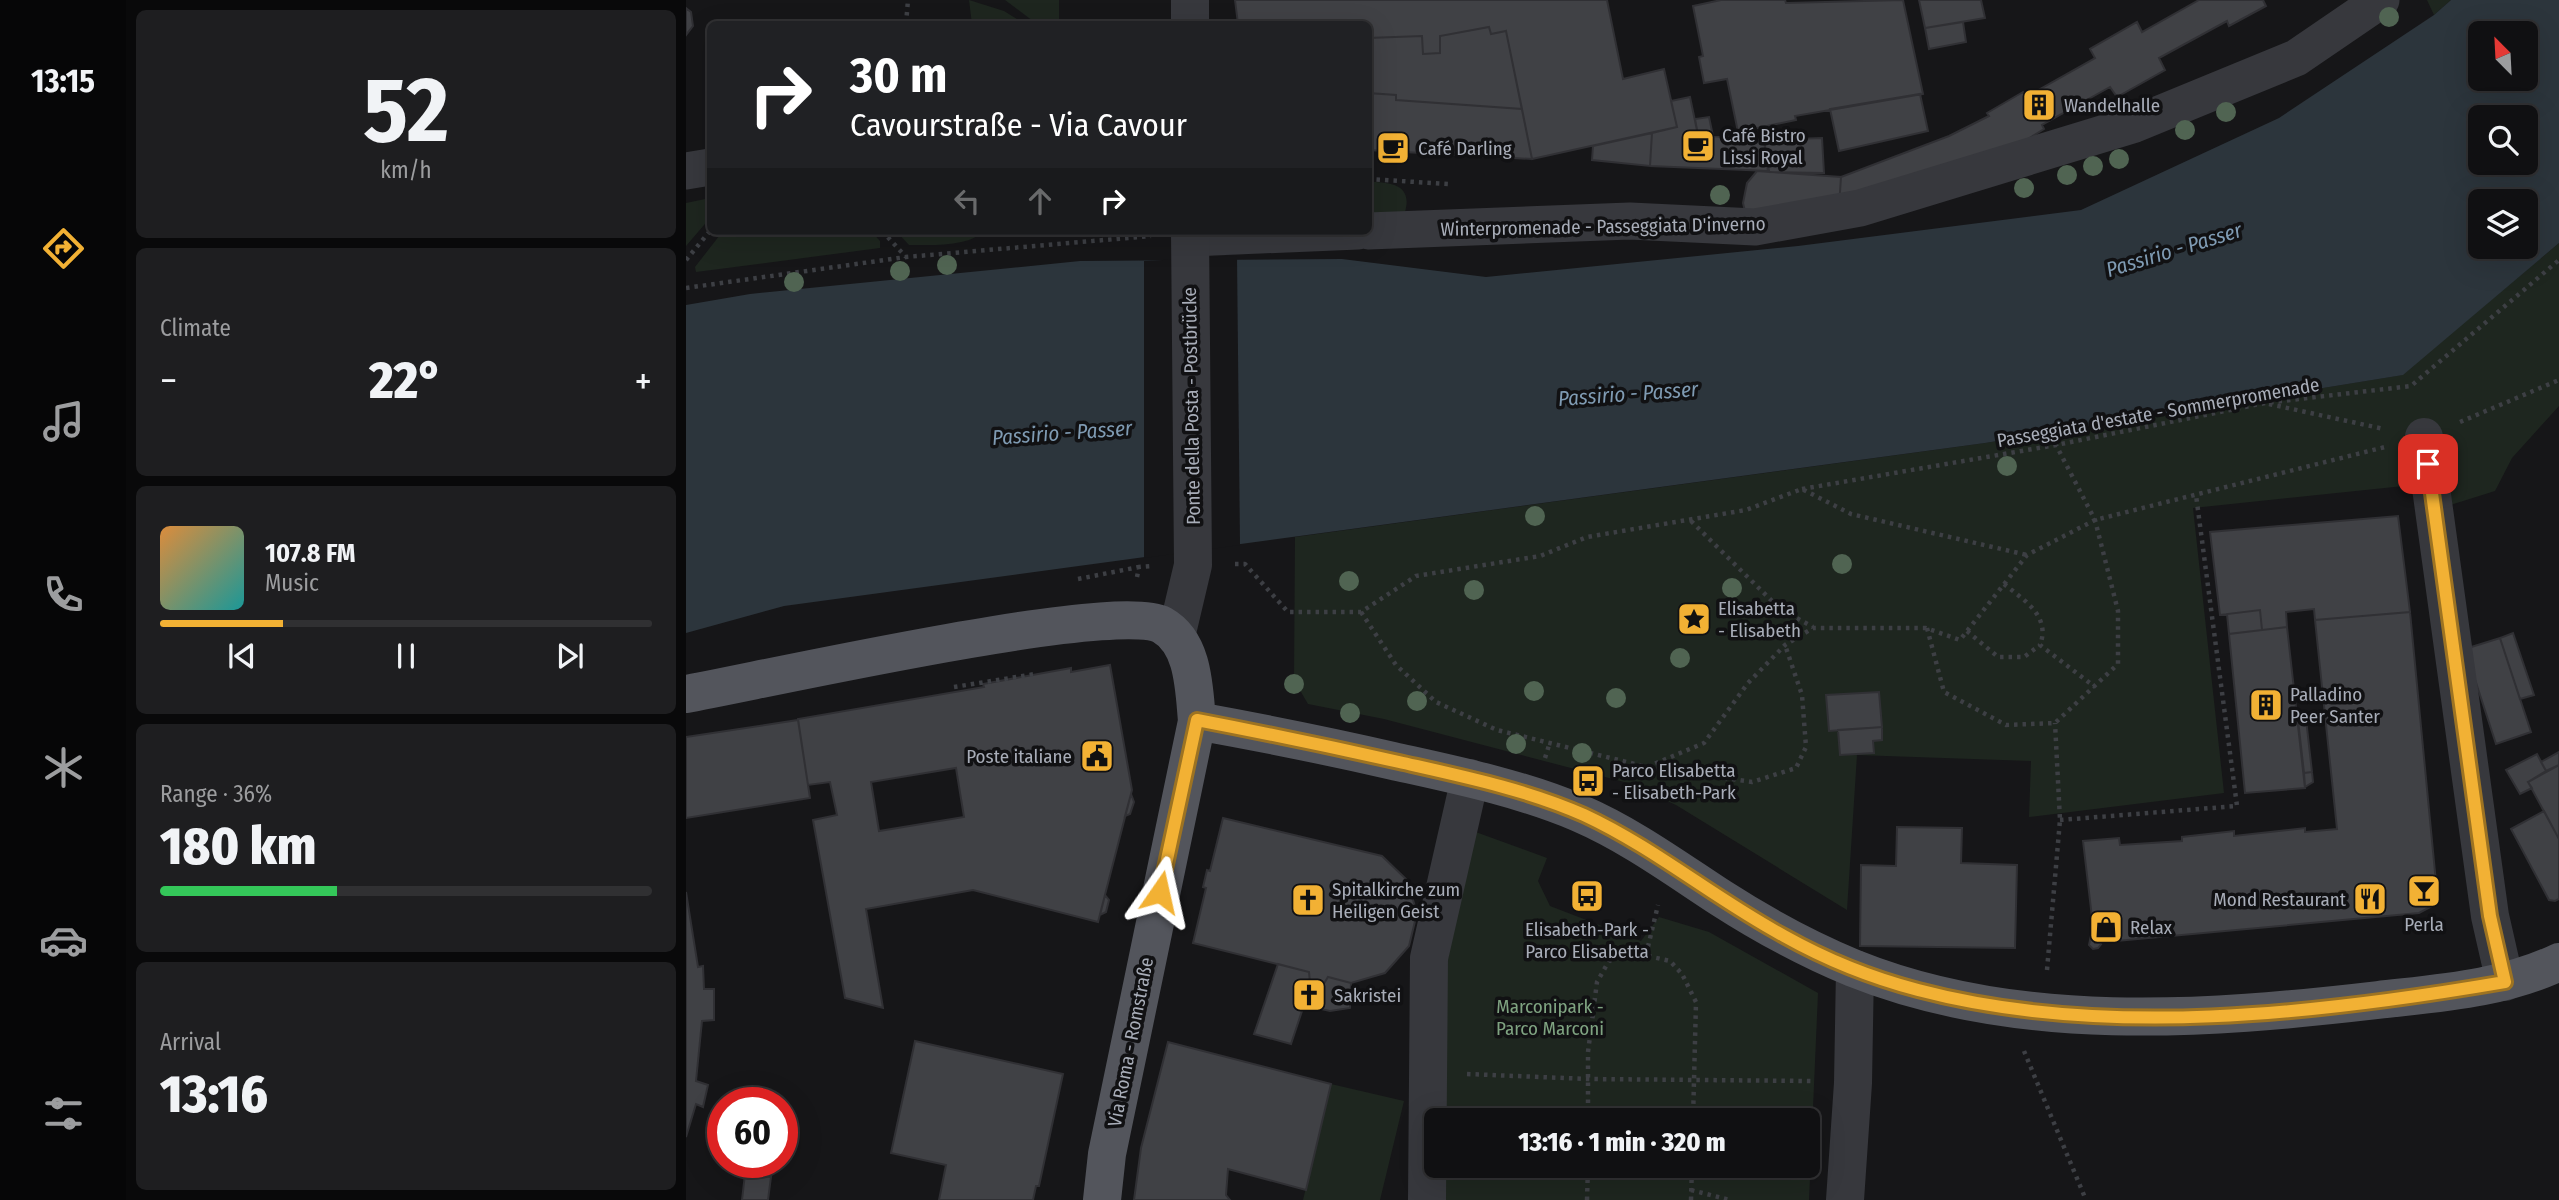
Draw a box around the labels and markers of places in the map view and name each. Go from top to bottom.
building icon: Wandelhalle [2020,86,2058,124]
place label: Wandelhalle [2064,94,2160,117]
place label: Café Bistro Lissi Royal [1722,124,1806,169]
cafe icon: Café Bistro Lissi Royal [1679,127,1717,165]
cafe icon: Café Darling [1374,129,1412,167]
place label: Café Darling [1418,137,1512,160]
pin [2398,434,2458,494]
place label: Elisabetta - Elisabeth [1718,597,1801,642]
place icon: Elisabetta - Elisabeth [1675,600,1713,638]
place label: Palladino Peer Santer [2290,683,2380,728]
building icon: Palladino Peer Santer [2247,686,2285,724]
public building icon: Poste italiane [1078,737,1116,775]
place label: Poste italiane [966,745,1072,768]
place label: Parco Elisabetta - Elisabeth-Park [1612,759,1736,804]
bus stop icon: Parco Elisabetta - Elisabeth-Park [1569,762,1607,800]
bar icon: Perla [2405,872,2443,910]
bus stop icon: Elisabeth-Park - Parco Elisabetta [1568,877,1606,915]
place label: Spitalkirche zum Heiligen Geist [1332,878,1460,923]
restaurant icon: Mond Restaurant [2351,880,2389,918]
church icon: Spitalkirche zum Heiligen Geist [1289,881,1327,919]
place label: Mond Restaurant [2213,888,2347,911]
shop icon: Relax [2087,908,2125,946]
place label: Perla [2404,913,2444,936]
place label: Relax [2130,916,2173,939]
place label: Elisabeth-Park - Parco Elisabetta [1525,918,1649,963]
church icon: Sakristei [1290,976,1328,1014]
place label: Sakristei [1334,984,1401,1007]

